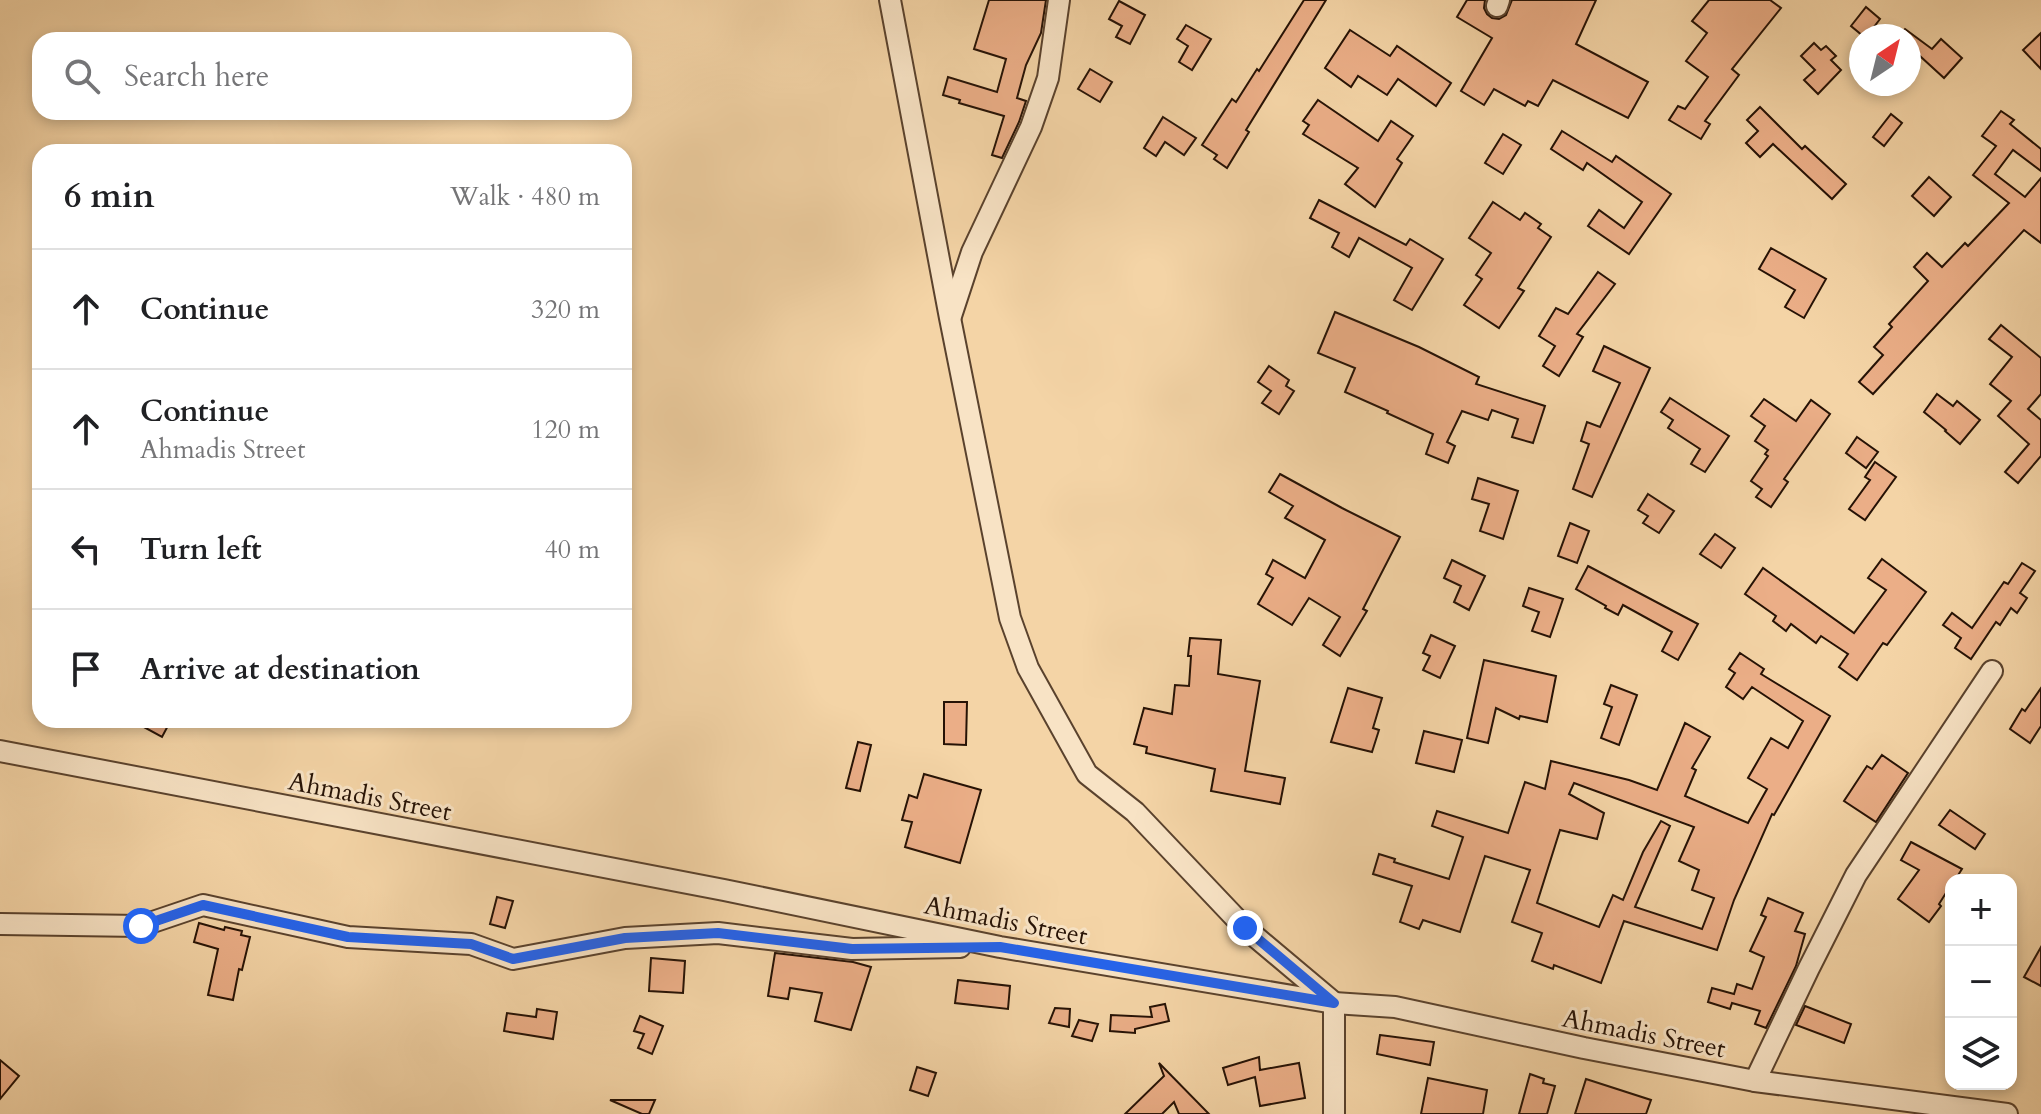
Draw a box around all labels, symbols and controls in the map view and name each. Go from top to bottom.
north arrow [1849,24,1921,96]
search box [32,32,632,120]
icon: search [60,54,104,98]
text: Search here [124,56,269,97]
text: 6 min [64,173,155,219]
text: Walk · 480 m [450,179,600,214]
icon: ahead [64,287,108,331]
text: Continue [140,289,269,330]
text: 320 m [531,292,600,327]
text: Continue [140,391,269,432]
icon: ahead [64,407,108,451]
text: 120 m [531,412,600,447]
text: Ahmadis Street [140,432,305,467]
icon: left [64,527,108,571]
text: Turn left [140,529,262,570]
text: 40 m [544,532,600,567]
icon: arrive [64,647,108,691]
text: Arrive at destination [140,649,420,690]
street label: Ahmadis Street [285,764,454,829]
map controls [1945,874,2017,1090]
button: + [1945,874,2017,946]
street label: Ahmadis Street [921,888,1090,953]
route start [123,908,159,944]
route end [1227,910,1263,946]
button: − [1945,946,2017,1018]
street label: Ahmadis Street [1559,1001,1728,1066]
button: layers [1945,1018,2017,1090]

